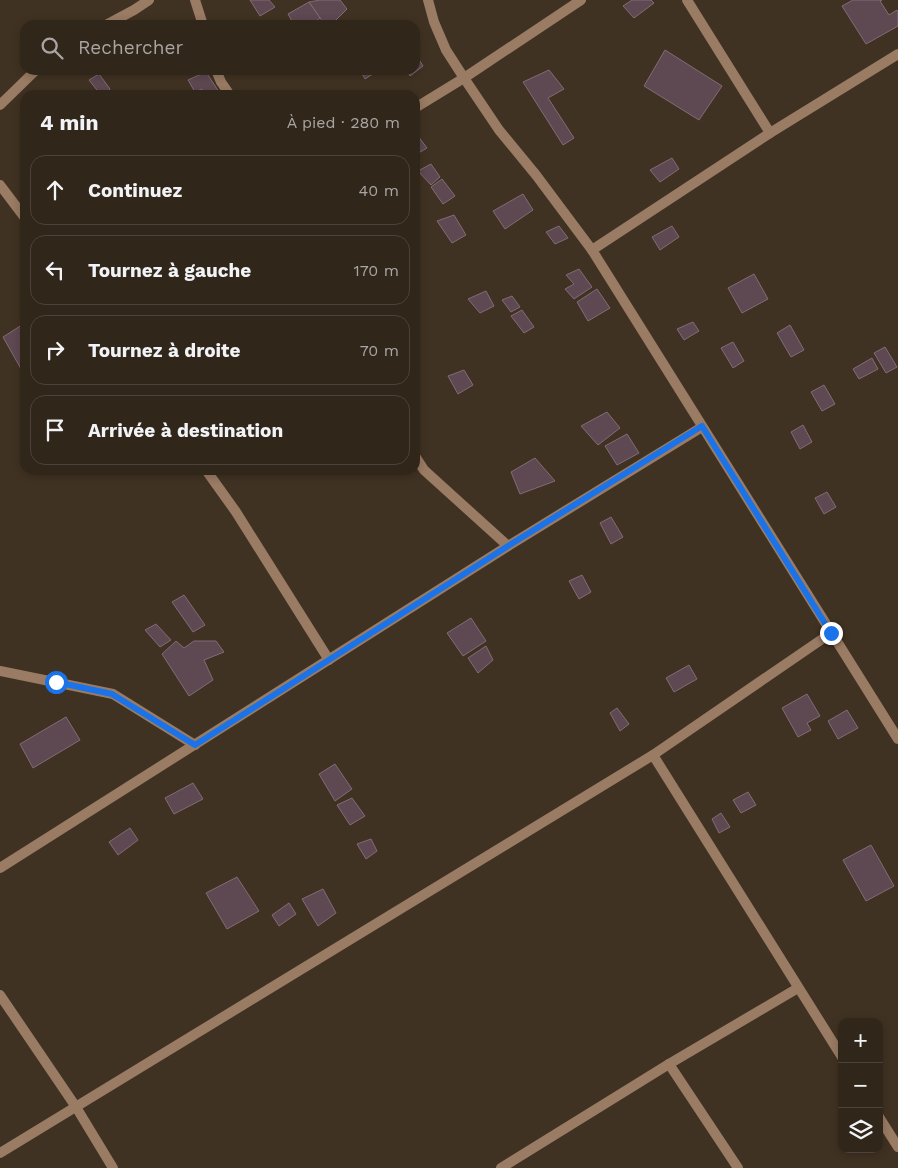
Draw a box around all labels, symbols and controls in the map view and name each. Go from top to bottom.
search box [20,20,420,75]
icon: search [38,34,66,62]
text: Rechercher [78,36,183,59]
text: 4 min [40,110,98,135]
text: À pied · 280 m [287,113,400,132]
icon: ahead [41,176,69,204]
text: Continuez [88,179,182,202]
text: 40 m [359,181,399,200]
icon: left [41,256,69,284]
text: Tournez à gauche [88,259,251,282]
text: 170 m [353,261,399,280]
icon: right [41,336,69,364]
text: Tournez à droite [88,339,240,362]
text: 70 m [360,341,399,360]
icon: arrive [41,416,69,444]
text: Arrivée à destination [88,419,283,442]
route end [820,622,843,645]
route start [45,671,68,694]
map controls [838,1018,883,1153]
button: + [838,1018,883,1063]
button: − [838,1063,883,1108]
button: layers [838,1108,883,1153]

